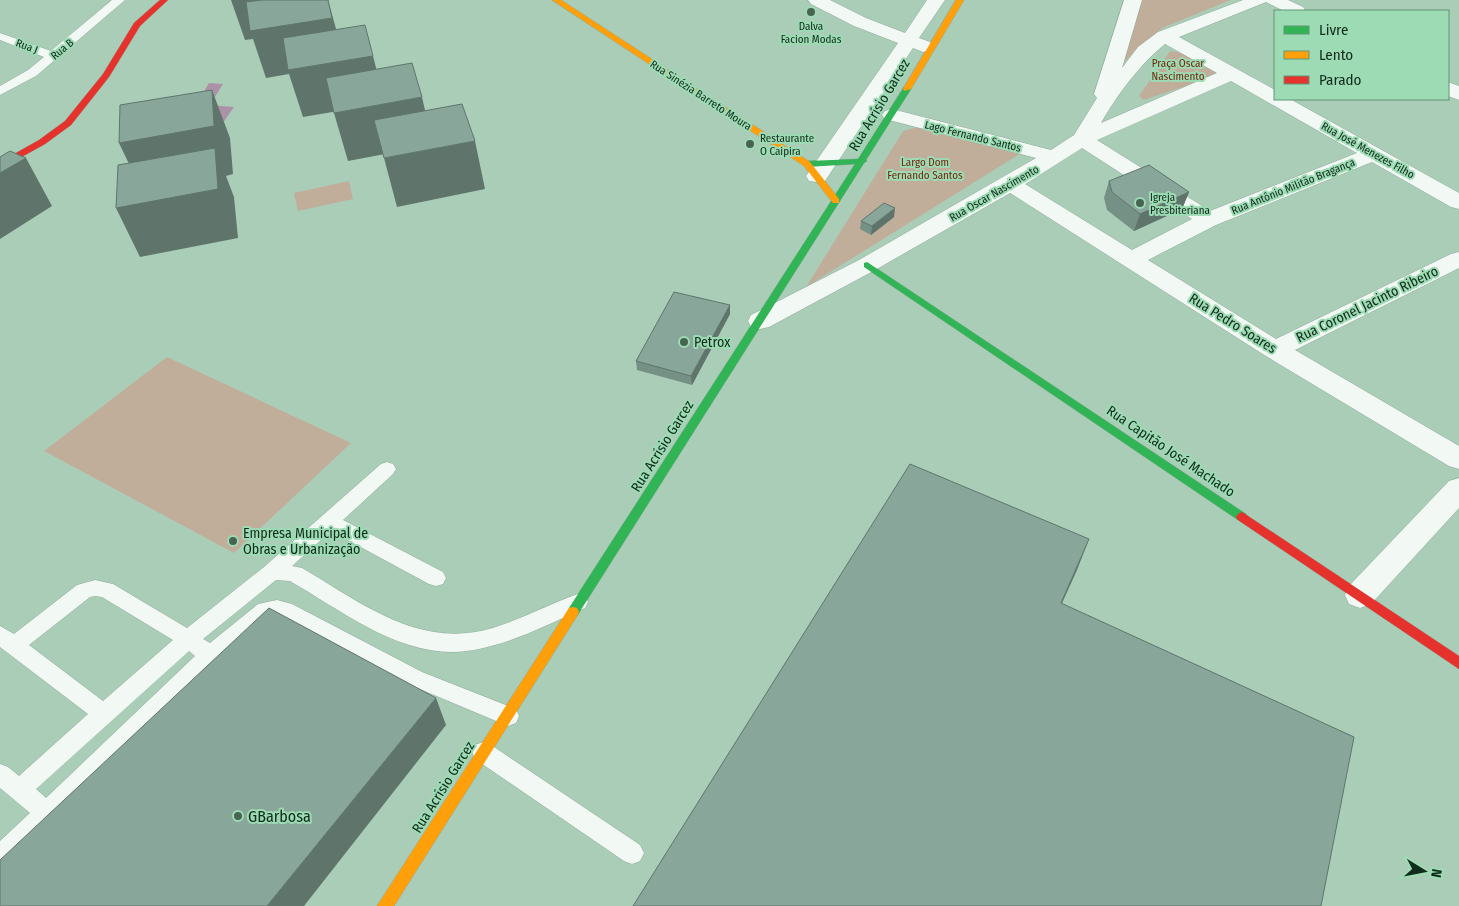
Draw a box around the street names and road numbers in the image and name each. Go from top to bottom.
street label: Rua J [14,36,40,57]
street label: Rua B [48,36,76,63]
street label: Rua Acrísio Garcez [845,56,914,154]
street label: Rua Sinézia Barreto Moura [648,58,754,133]
street label: Lago Fernando Santos [923,118,1023,155]
street label: Rua José Menezes Filho [1319,119,1417,182]
street label: Rua Antônio Militão Bragança [1230,156,1357,217]
street label: Rua Oscar Nascimento [947,162,1041,224]
street label: Rua Coronel Jacinto Ribeiro [1293,263,1441,346]
street label: Rua Pedro Soares [1186,290,1280,357]
street label: Rua Acrísio Garcez [628,397,698,495]
street label: Rua Capitão José Machado [1103,402,1238,501]
street label: Rua Acrísio Garcez [409,738,479,836]

